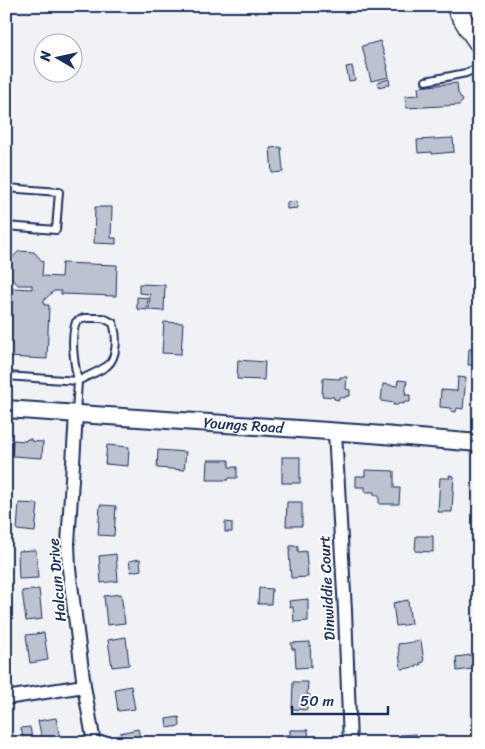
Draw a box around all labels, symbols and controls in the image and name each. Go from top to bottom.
north arrow [32,32,82,82]
text: N [32,49,59,64]
street label: Youngs Road [203,410,285,441]
street label: Dinwiddie Court [311,534,343,641]
street label: Halcun Drive [40,537,74,623]
scale bar [292,684,389,716]
text: 50 m [300,688,335,714]

